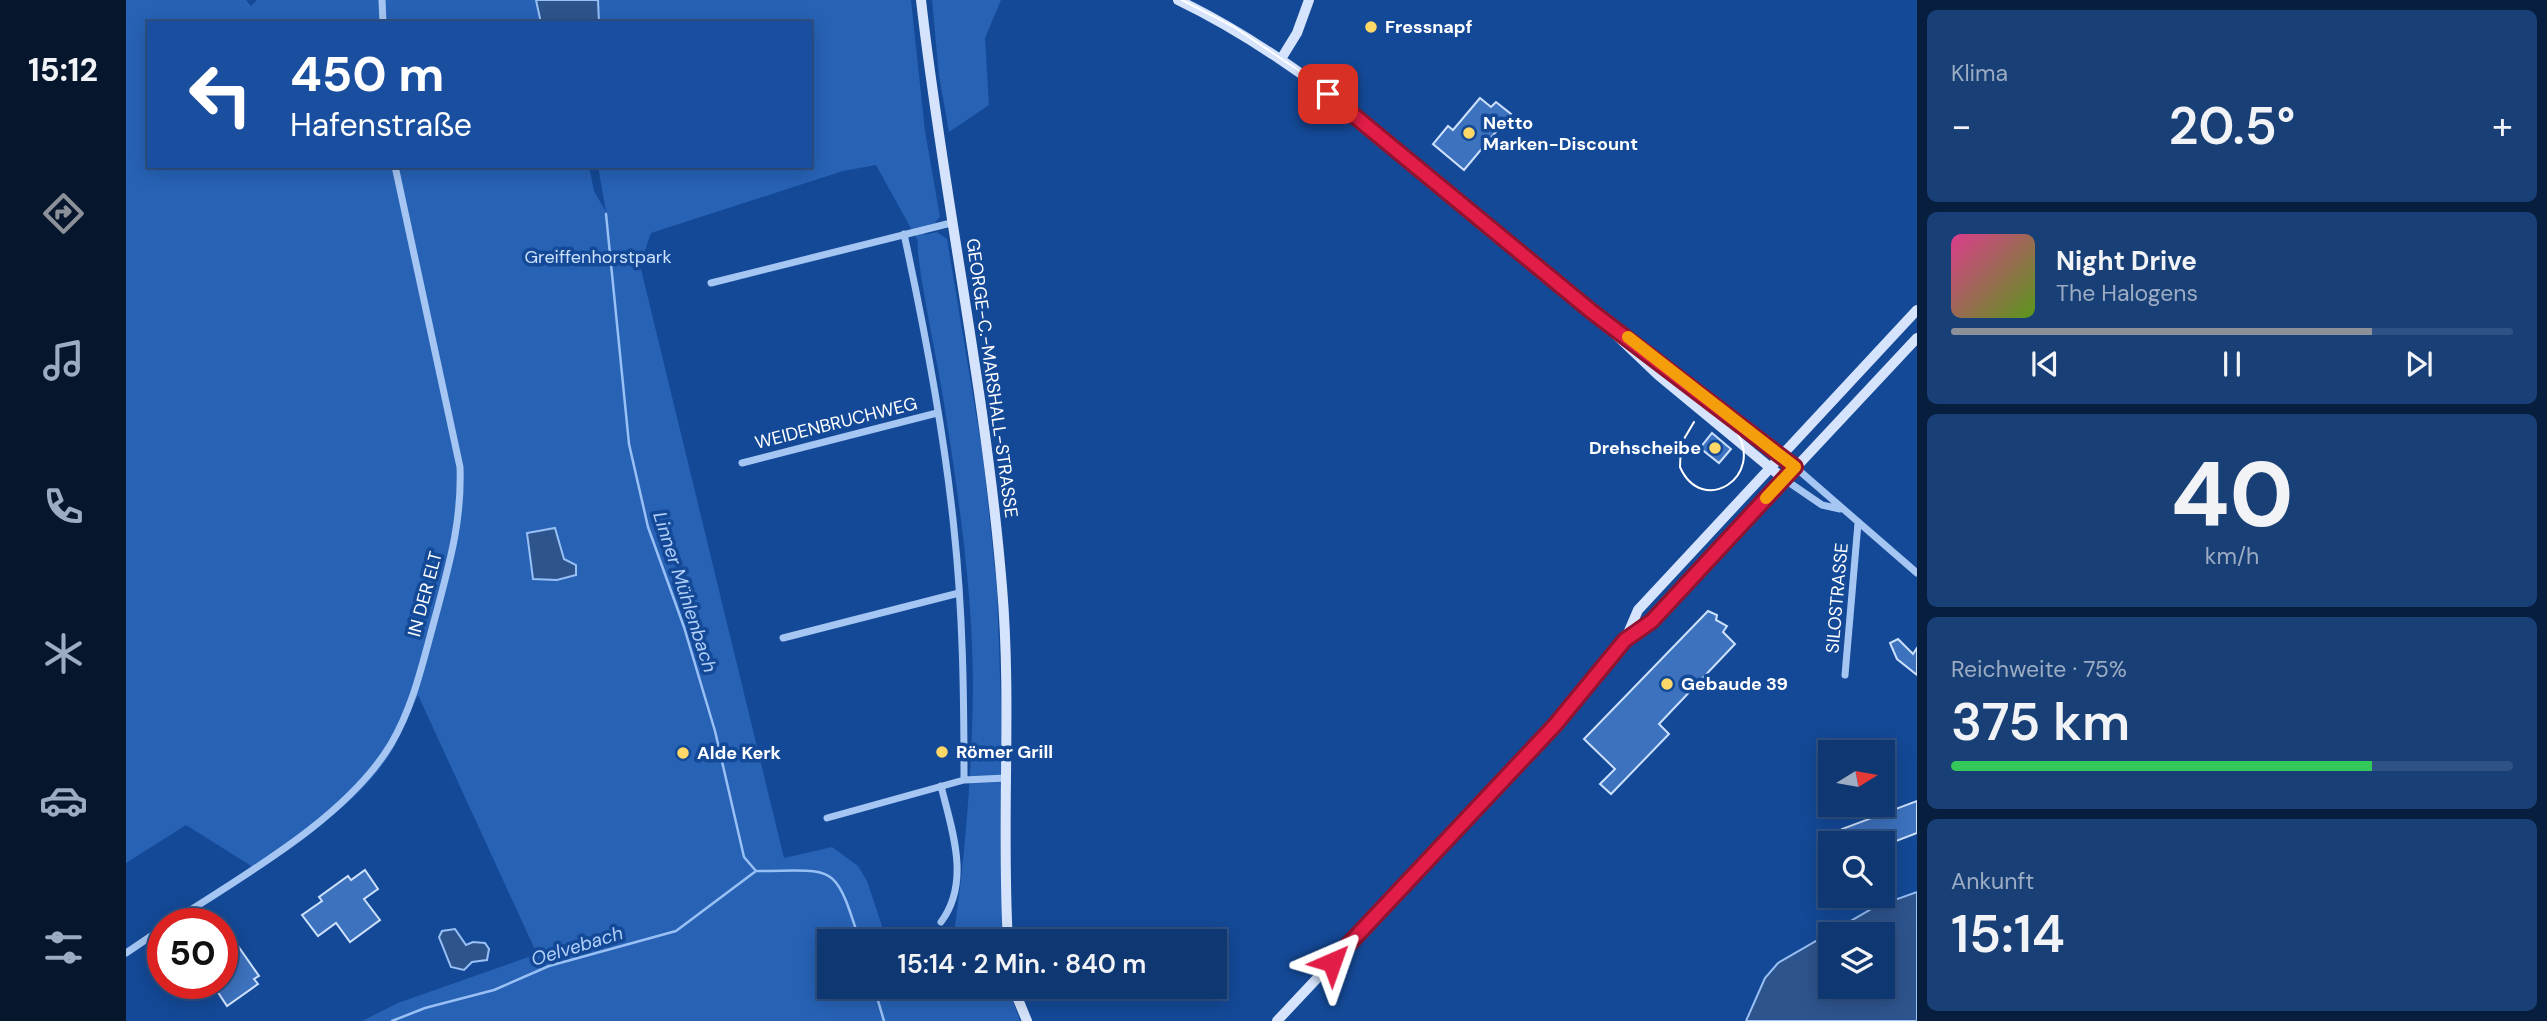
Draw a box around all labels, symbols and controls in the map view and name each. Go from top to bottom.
place label: Fressnapf [1385,15,1472,39]
marker: Fressnapf [1363,19,1379,35]
text: 450 m [290,42,444,106]
text: 15:12 [28,49,98,91]
icon: left [175,49,266,140]
text: Klima [1951,58,2008,88]
pin [1298,64,1358,124]
icon: arrive [1309,75,1347,113]
text: 20.5° [2169,92,2295,160]
text: − [1951,101,1972,151]
text: + [2492,101,2513,151]
text: Hafenstraße [290,104,472,146]
place label: Netto Marken-Discount [1483,111,1638,156]
marker: Netto Marken-Discount [1461,125,1477,141]
icon: directions [39,189,88,238]
street label: GEORGE-C.-MARSHALL-STRASSE [960,237,1024,519]
text: Night Drive [2056,244,2197,278]
park label: Greiffenhorstpark [524,245,672,269]
text: The Halogens [2056,278,2198,308]
icon: music [39,336,88,385]
icon: previous [2026,345,2064,383]
icon: pause [2213,345,2251,383]
icon: next [2400,345,2438,383]
street label: WEIDENBRUCHWEG [752,391,920,455]
place label: Drehscheibe [1589,436,1701,460]
text: 40 [2170,436,2294,554]
marker: Drehscheibe [1707,440,1723,456]
icon: phone [39,482,88,531]
water label: Linner Mühlenbach [647,508,723,676]
text: km/h [2205,541,2259,571]
street label: SILOSTRASSE [1820,542,1854,654]
street label: IN DER ELT [402,549,448,639]
icon: climate [39,629,88,678]
text: Reichweite · 75% [1951,654,2127,684]
place label: Gebaude 39 [1681,672,1788,696]
marker: Gebaude 39 [1659,676,1675,692]
text: 375 km [1951,688,2130,756]
place label: Römer Grill [956,740,1053,764]
north arrow [1818,740,1895,817]
map controls [1818,740,1895,999]
place label: Alde Kerk [697,741,782,765]
marker: Römer Grill [934,744,950,760]
marker: Alde Kerk [675,745,691,761]
icon: car [39,776,88,825]
button: search [1818,831,1895,908]
text: Ankunft [1951,866,2034,896]
text: 15:14 [1951,900,2065,968]
speed limit sign: 50 [147,908,238,999]
water label: Oelvebach [528,920,626,972]
button: layers [1818,922,1895,999]
icon: filters [39,923,88,972]
position arrow [1295,925,1369,999]
text: 15:14 · 2 Min. · 840 m [898,947,1146,981]

